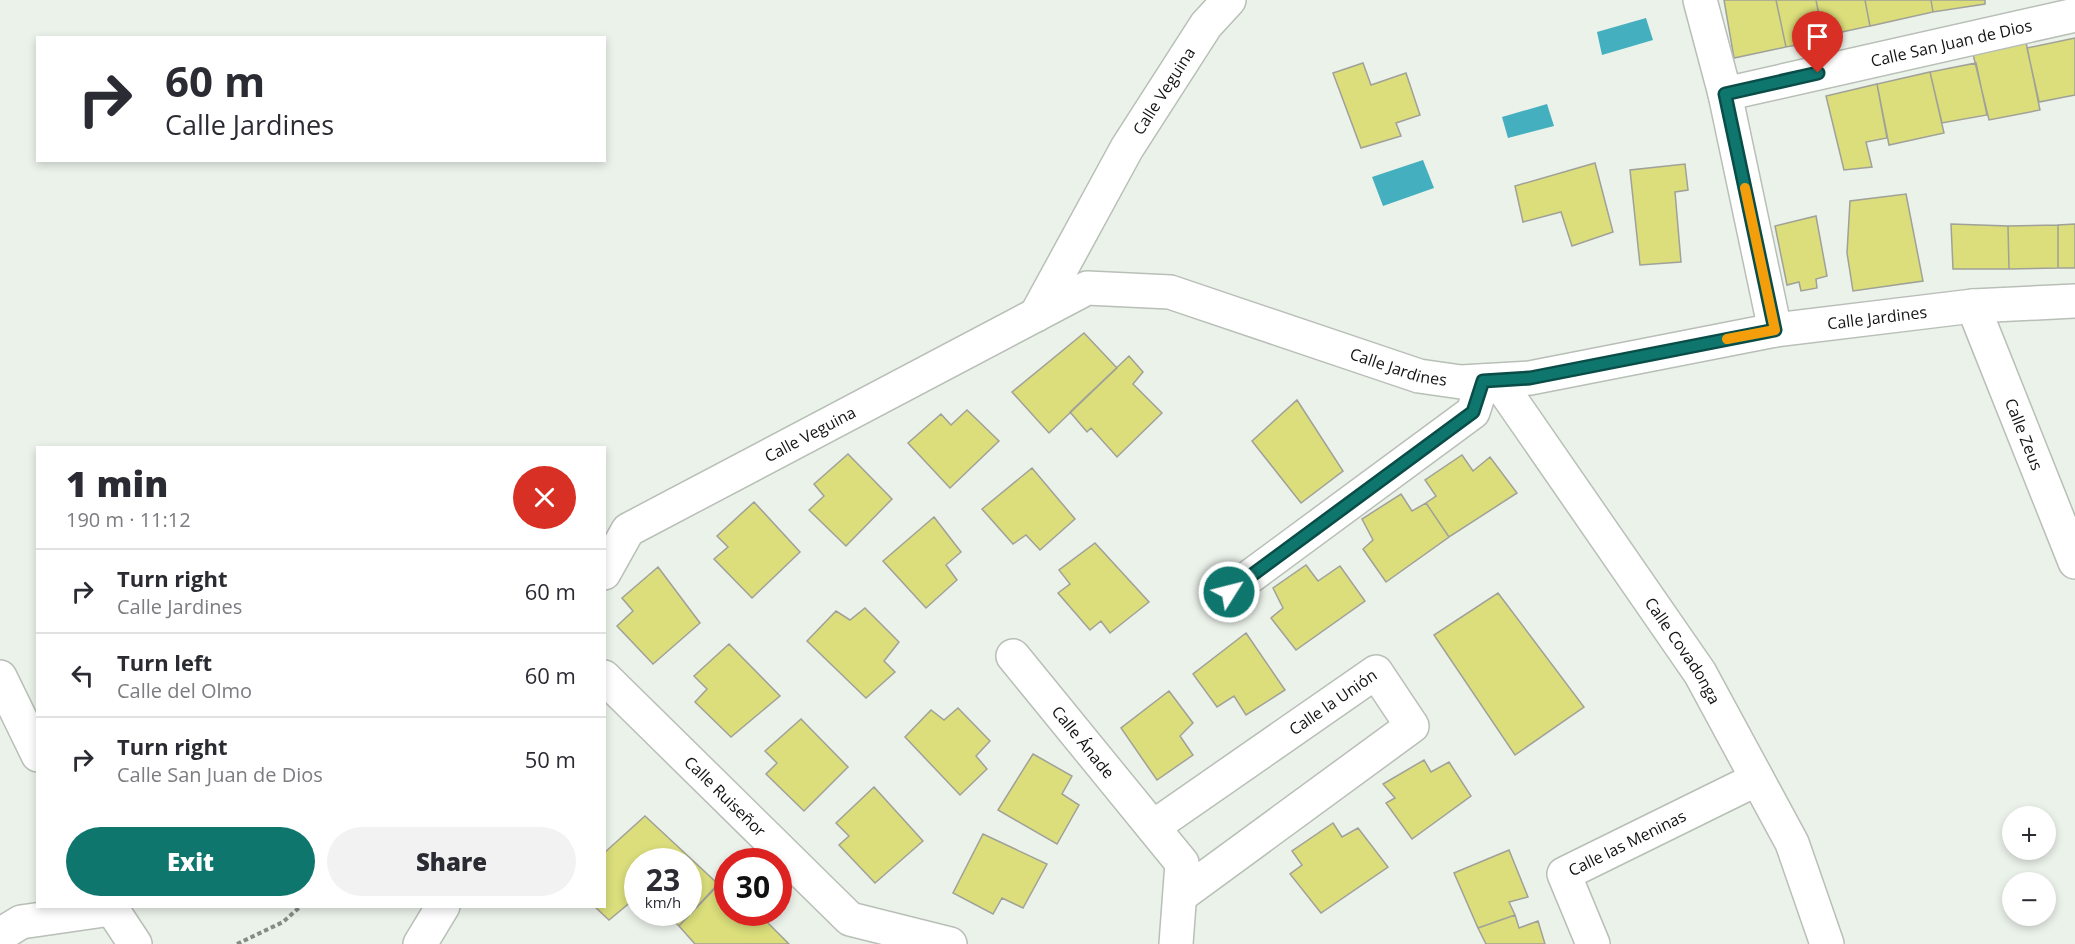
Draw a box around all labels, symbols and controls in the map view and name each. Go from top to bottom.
pin [1792,11,1843,73]
street label: Calle San Juan de Dios [1869,14,2034,72]
icon: arrive [1801,20,1834,53]
street label: Calle Veguina [1127,43,1200,139]
text: 60 m [165,52,265,109]
icon: right [66,60,144,138]
text: Calle Jardines [165,106,334,143]
street label: Calle Jardines [1826,301,1928,335]
street label: Calle Jardines [1347,343,1448,391]
street label: Calle Zeus [2000,395,2048,473]
street label: Calle Veguina [761,401,859,467]
text: 1 min [66,459,168,508]
button: close [513,466,576,529]
text: 190 m · 11:12 [66,506,191,533]
position arrow [1197,560,1261,624]
text: Turn right [117,563,228,593]
icon: right [66,575,99,608]
text: 60 m [525,576,576,606]
text: Calle Jardines [117,593,242,620]
street label: Calle Covadonga [1640,593,1726,708]
text: Turn left [117,647,212,677]
icon: left [66,659,99,692]
text: 60 m [525,660,576,690]
street label: Calle la Unión [1285,664,1381,740]
text: Calle del Olmo [117,677,252,704]
street label: Calle Ánade [1047,701,1119,783]
text: Turn right [117,731,228,761]
icon: right [66,743,99,776]
text: 50 m [525,744,576,774]
street label: Calle Ruiseñor [680,751,771,842]
text: Calle San Juan de Dios [117,761,323,788]
street label: Calle las Meninas [1565,805,1690,881]
map controls [2002,806,2056,926]
button: + [2002,806,2056,860]
button: Exit [66,827,315,896]
button: Share [327,827,576,896]
speed limit sign: 30 [714,848,792,926]
text: 23 [646,859,680,900]
button: − [2002,872,2056,926]
text: km/h [645,892,681,912]

